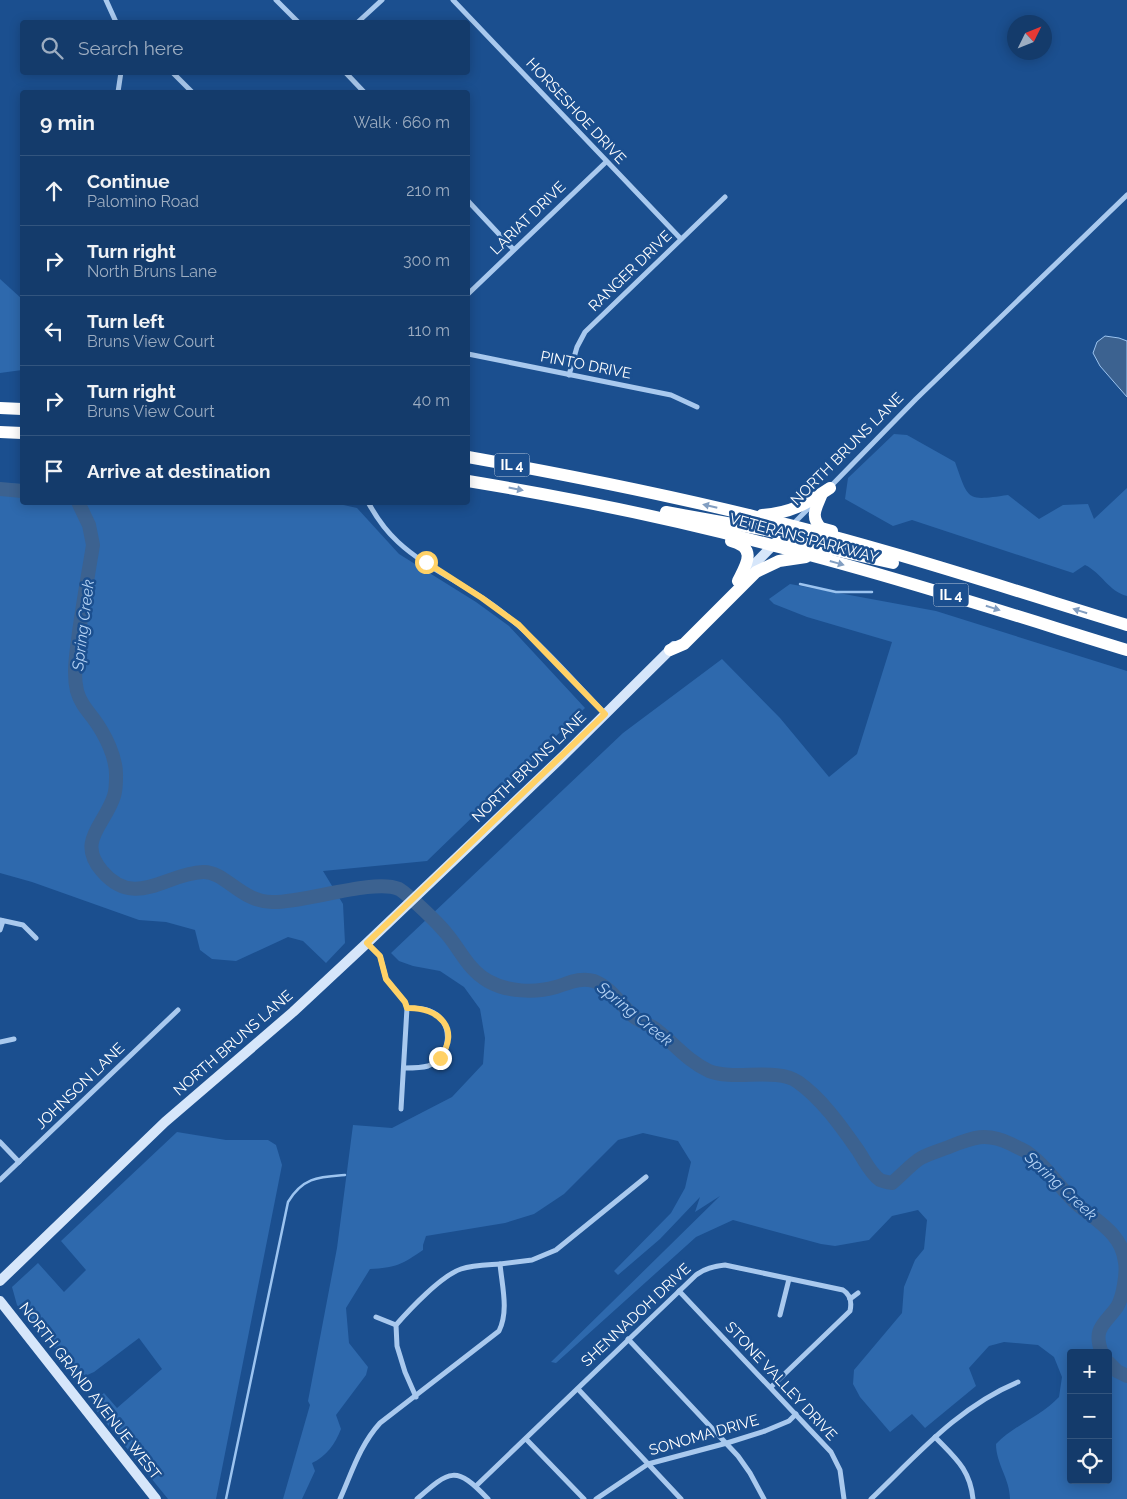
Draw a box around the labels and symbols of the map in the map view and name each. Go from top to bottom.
north arrow [1007,15,1052,60]
street label: HORSESHOE DRIVE [522,54,630,168]
street label: LARIAT DRIVE [487,178,569,258]
street label: RANGER DRIVE [585,227,675,315]
street label: PINTO DRIVE [539,347,633,383]
street label: NORTH BRUNS LANE [787,389,907,509]
road number: IL 4 [494,454,530,476]
one-way arrow [508,486,524,494]
one-way arrow [702,502,718,510]
street label: VETERANS PARKWAY [727,509,881,567]
route start [415,551,438,574]
one-way arrow [830,559,845,567]
water label: Spring Creek [68,578,98,673]
road number: IL 4 [934,584,968,606]
one-way arrow [986,605,1001,613]
one-way arrow [1073,606,1088,614]
street label: NORTH BRUNS LANE [468,708,590,826]
water label: Spring Creek [593,977,677,1050]
street label: NORTH BRUNS LANE [170,986,296,1100]
street label: JOHNSON LANE [32,1039,128,1133]
route end [429,1047,452,1070]
water label: Spring Creek [1020,1147,1101,1224]
street label: SHENNADOH DRIVE [578,1260,694,1370]
street label: NORTH GRAND AVENUE WEST [15,1299,165,1483]
street label: STONE VALLEY DRIVE [721,1318,841,1444]
street label: SONOMA DRIVE [647,1411,761,1459]

